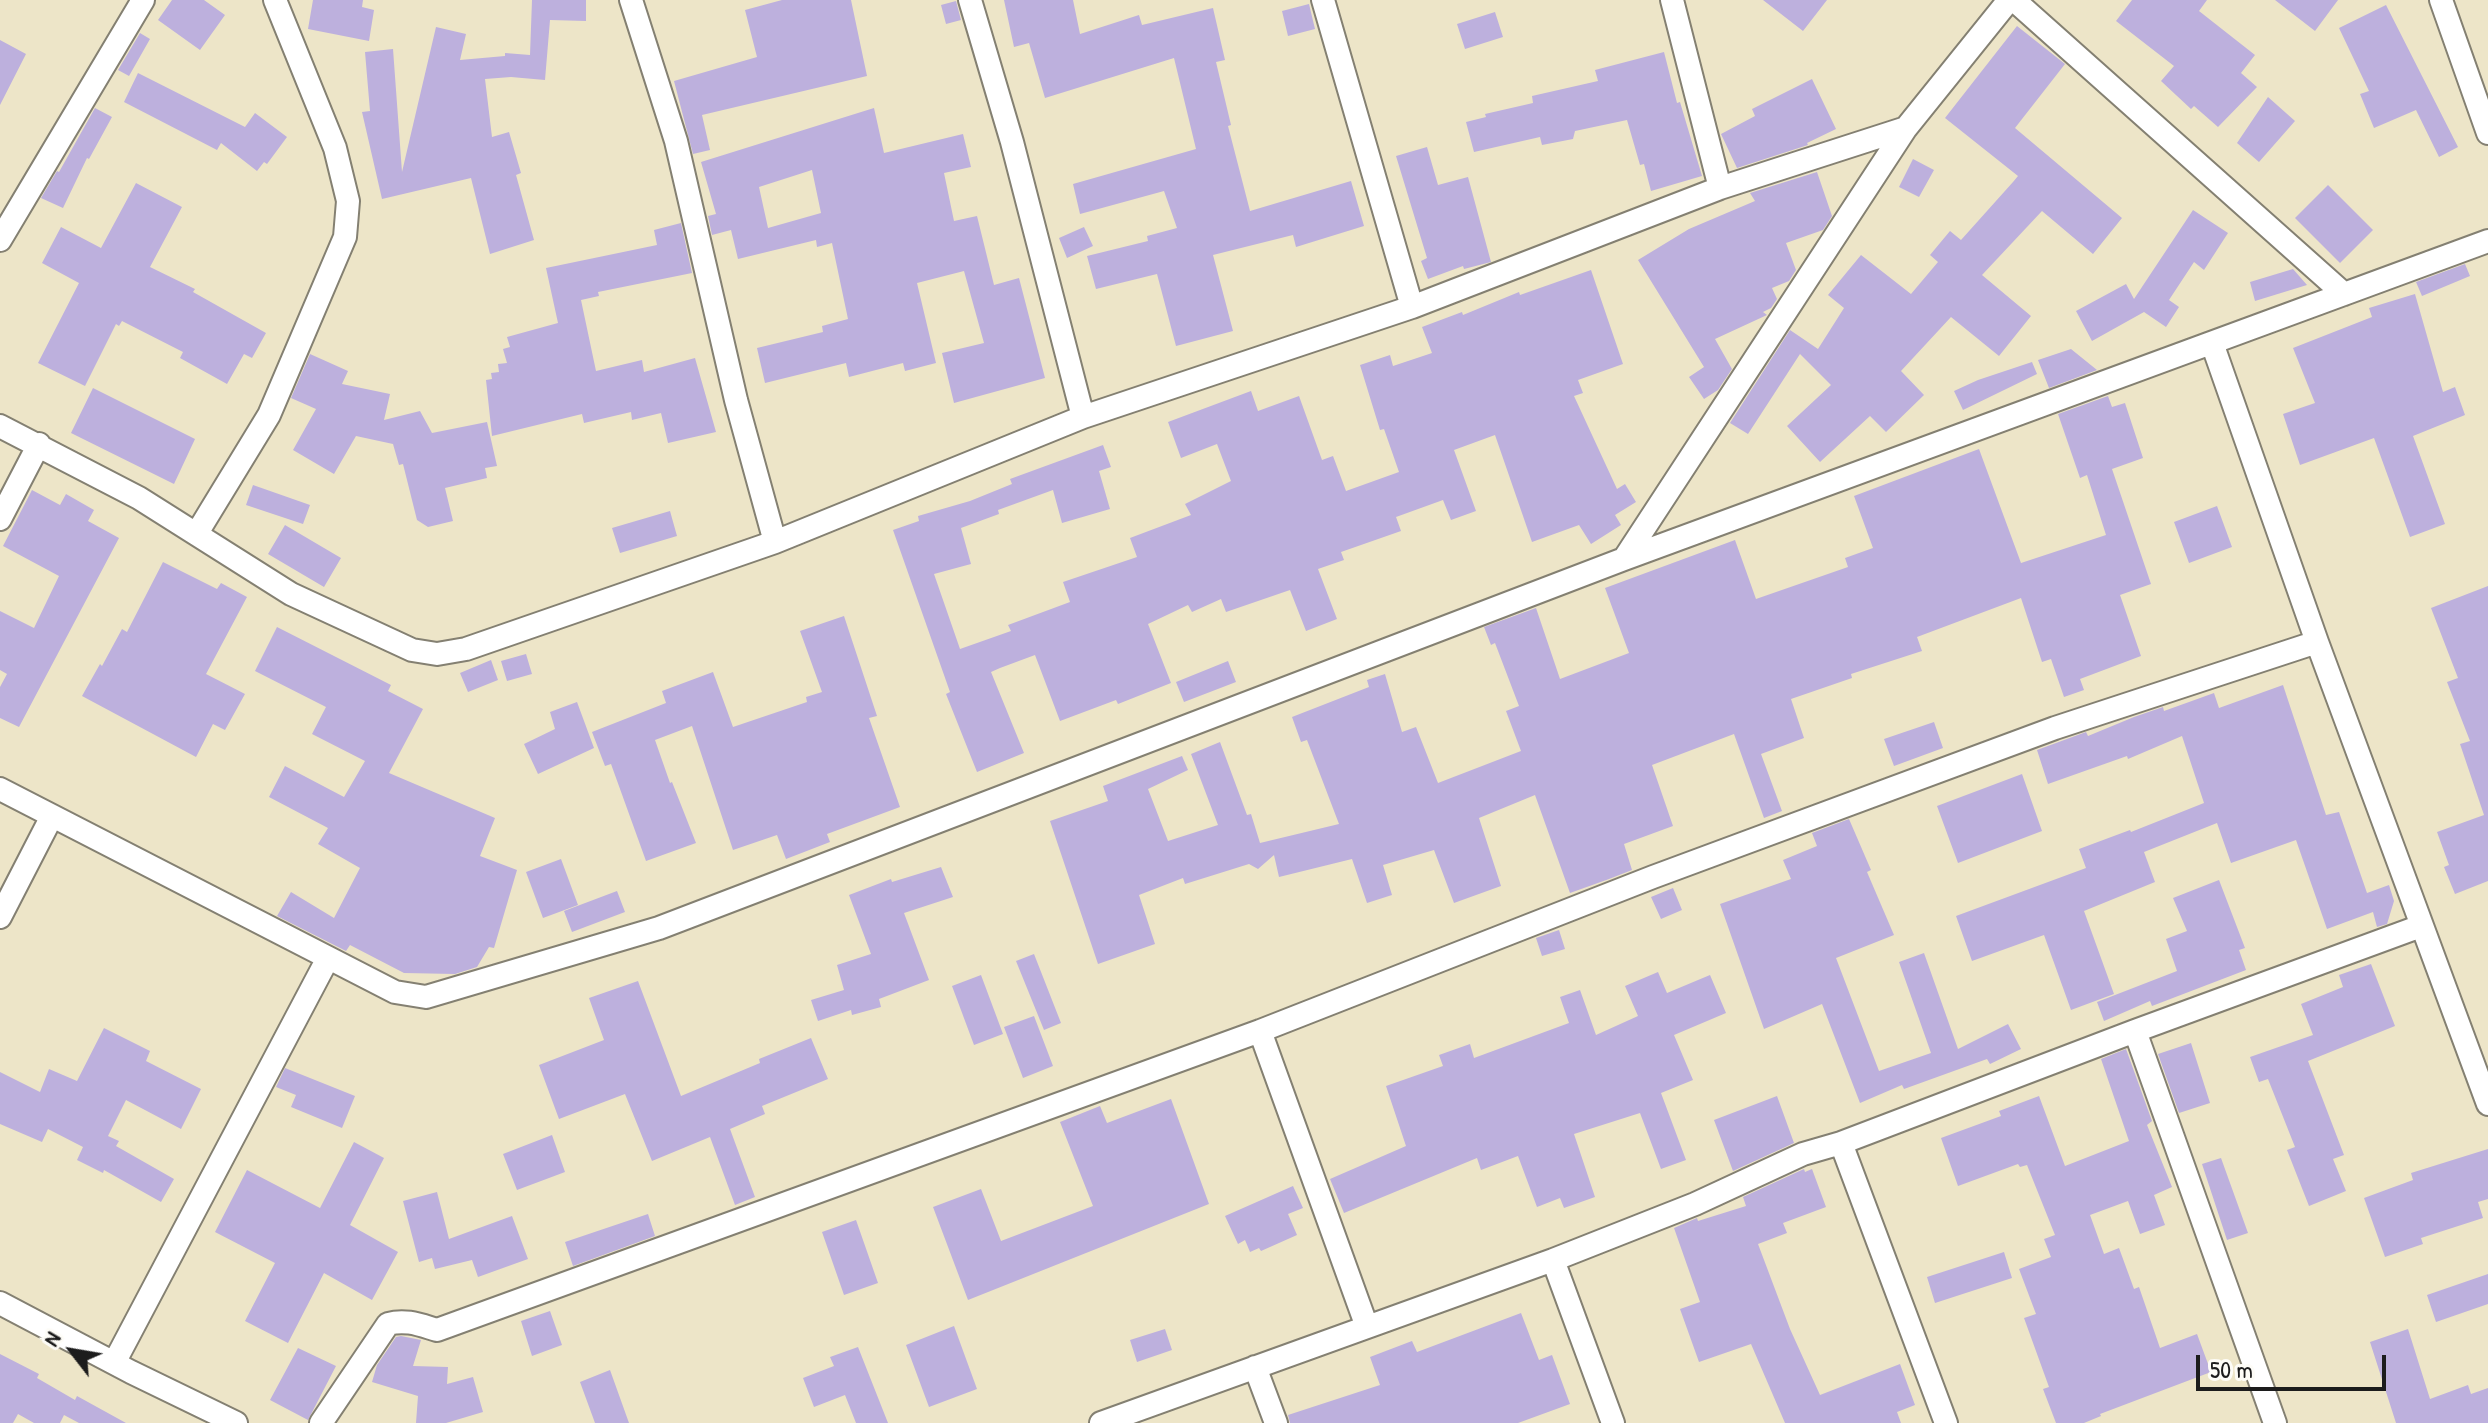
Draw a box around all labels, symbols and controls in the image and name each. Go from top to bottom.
north arrow [32,1311,112,1391]
text: N [36,1326,67,1351]
scale bar [2200,1339,2390,1389]
text: 50 m [2210,1353,2253,1385]

